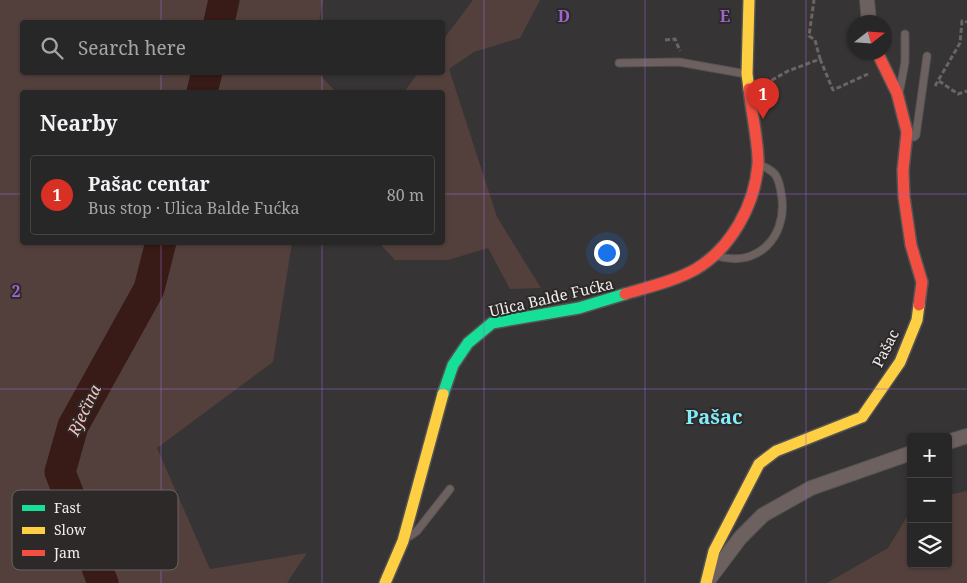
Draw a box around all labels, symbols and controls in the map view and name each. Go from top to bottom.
text: D [558,5,570,27]
text: E [720,5,730,27]
north arrow [847,15,892,60]
search box [20,20,445,75]
icon: search [38,34,66,62]
text: Search here [78,35,186,61]
pin: 1 [747,78,779,119]
text: Nearby [40,109,118,137]
text: Pašac centar [88,171,210,197]
text: 1 [52,184,62,206]
text: 80 m [387,184,424,206]
text: Bus stop · Ulica Balde Fućka [88,197,300,219]
your location [594,240,620,266]
street label: Ulica Balde Fućka [487,273,615,321]
text: 2 [11,280,21,302]
street label: Pašac [867,326,903,370]
water label: Rječina [62,380,106,440]
district label: Pašac [686,403,742,430]
map controls [907,433,952,568]
button: + [907,433,952,478]
button: − [907,478,952,523]
legend [12,490,178,570]
text: Fast [54,498,81,517]
text: Slow [54,520,87,539]
button: layers [907,523,952,568]
text: Jam [53,543,80,562]

